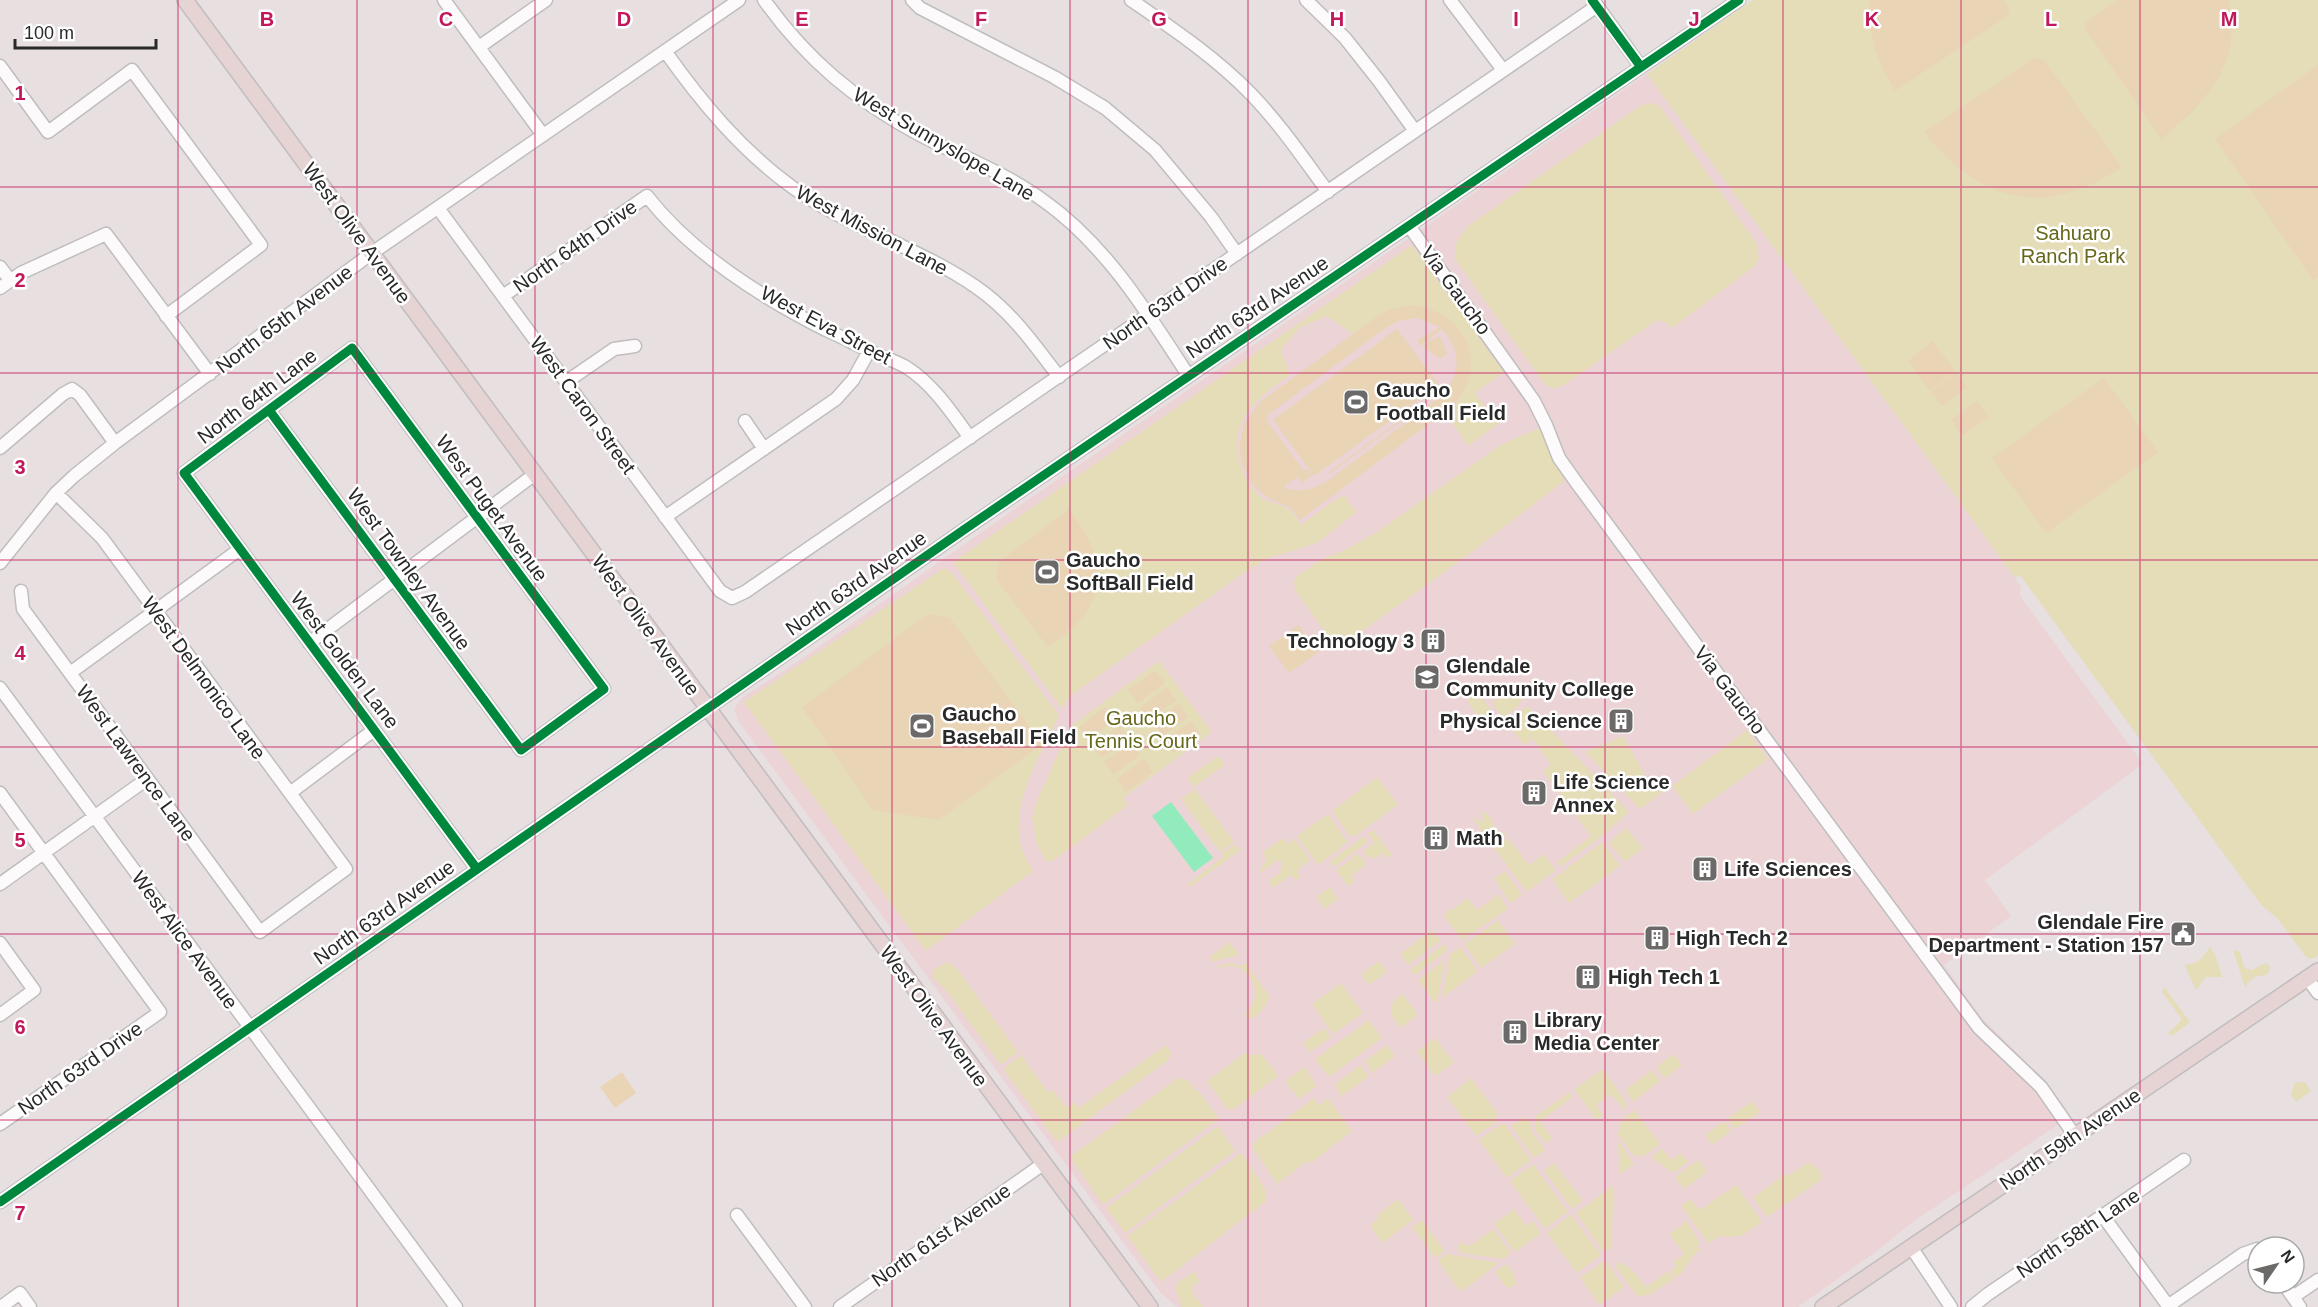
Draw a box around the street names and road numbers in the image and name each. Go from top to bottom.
street label: West Sunnyslope Lane [850,83,1038,205]
street label: West Olive Avenue [299,158,415,308]
street label: West Mission Lane [792,181,952,279]
street label: North 64th Drive [509,195,641,297]
street label: Via Gaucho [1416,241,1496,339]
street label: North 63rd Avenue [1182,251,1332,363]
street label: North 63rd Drive [1099,252,1231,354]
street label: North 65th Avenue [211,260,357,378]
street label: West Eva Street [757,281,895,369]
street label: West Caron Street [526,332,640,478]
street label: North 64th Lane [193,344,321,448]
street label: West Puget Avenue [432,431,552,585]
street label: West Townley Avenue [343,484,475,654]
street label: North 63rd Avenue [782,526,930,640]
street label: West Olive Avenue [588,550,704,700]
street label: West Golden Lane [286,587,404,733]
street label: West Delmonico Lane [138,593,270,763]
street label: Via Gaucho [1690,642,1770,738]
street label: West Lawrence Lane [72,681,200,845]
street label: North 63rd Avenue [310,855,458,969]
street label: West Alice Avenue [128,867,242,1013]
street label: West Olive Avenue [876,941,992,1091]
street label: North 63rd Drive [13,1016,147,1120]
street label: North 59th Avenue [1995,1084,2145,1194]
street label: North 61st Avenue [867,1179,1015,1291]
street label: North 58th Lane [2012,1184,2144,1282]

